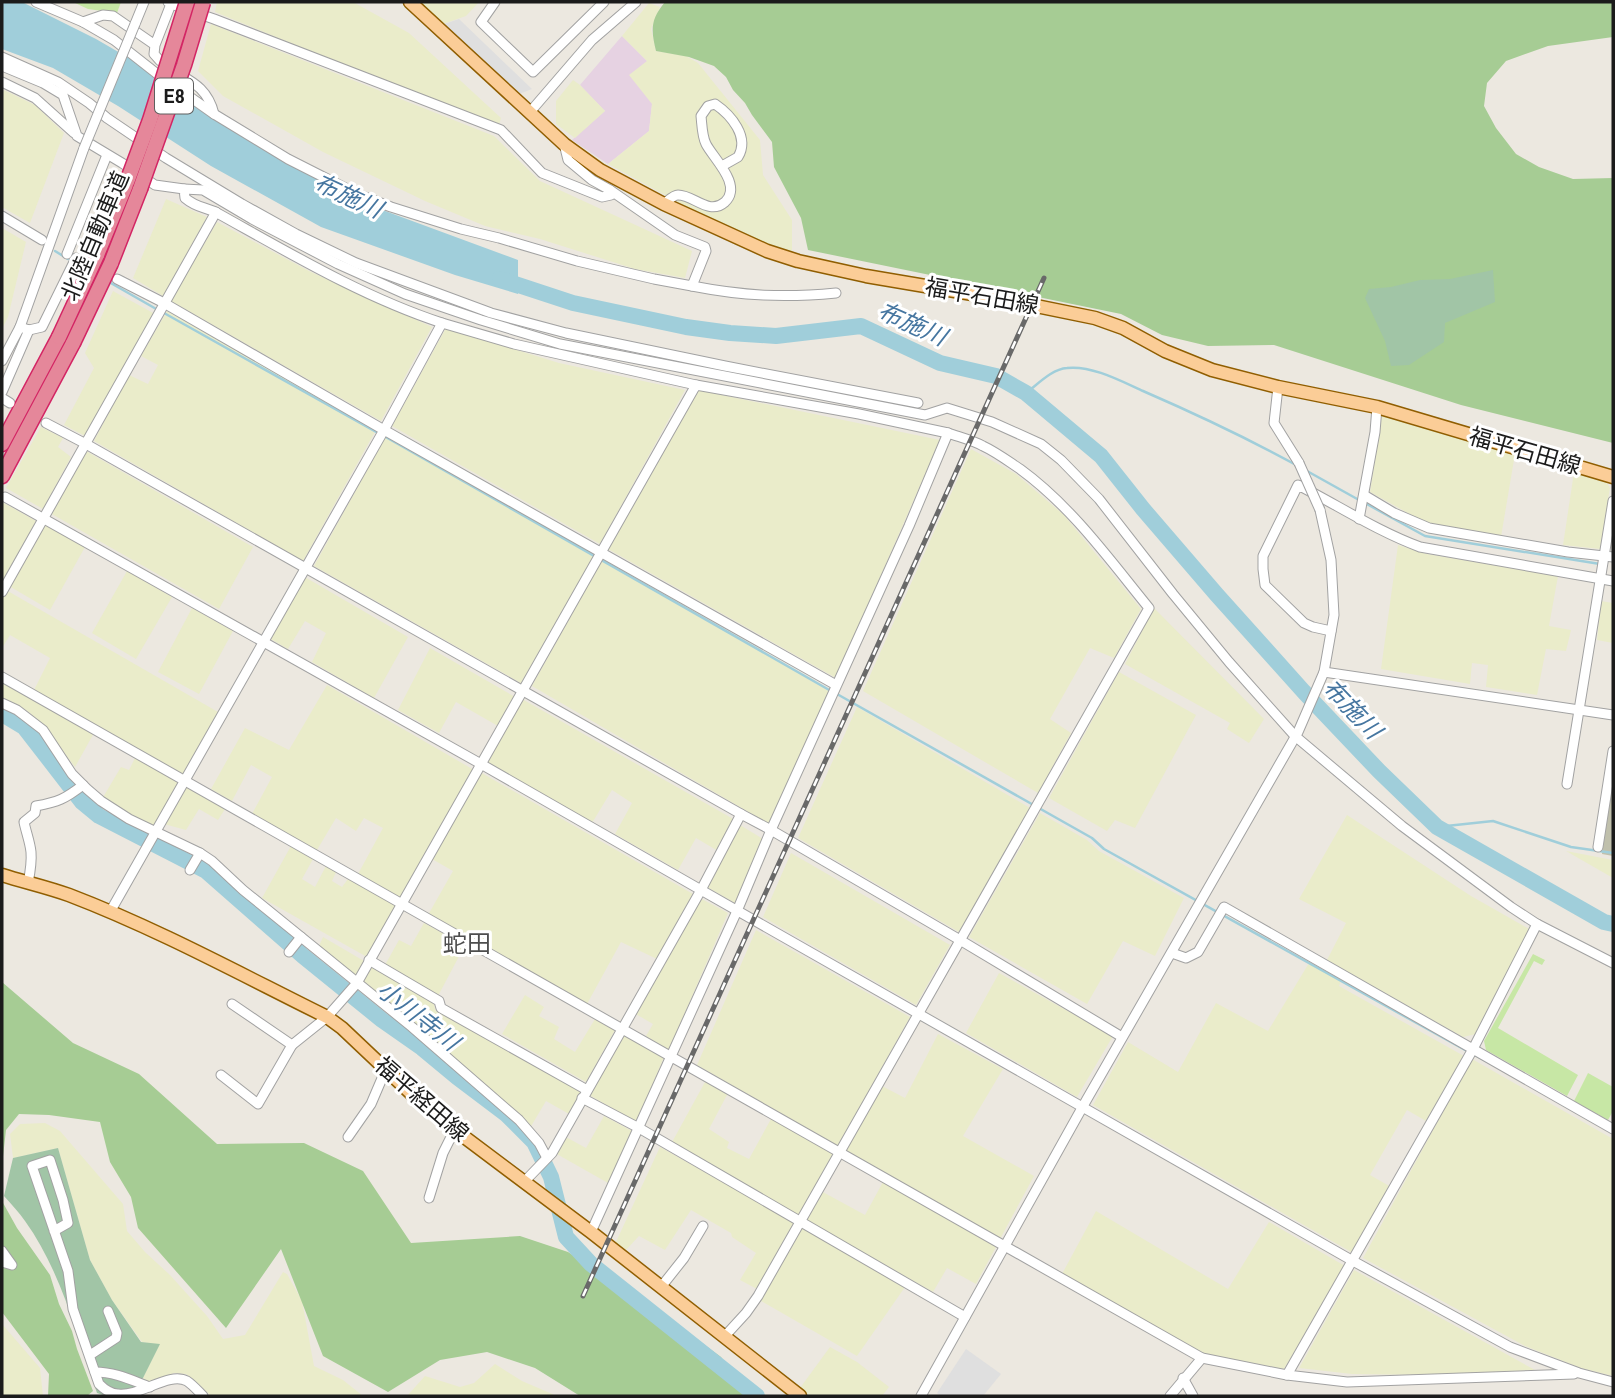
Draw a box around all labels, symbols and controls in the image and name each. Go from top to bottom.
road number: E8 [155,78,193,114]
water label: 布施川 [309,165,391,226]
street label: 北陸自動車道 [53,166,136,305]
street label: 福平石田線 [923,270,1041,321]
water label: 布施川 [873,294,955,354]
street label: 福平石田線 [1466,420,1585,481]
water label: 布施川 [1316,671,1391,747]
district label: 蛇田 [443,927,491,959]
water label: 小川寺川 [371,973,469,1059]
street label: 福平経田線 [369,1049,476,1148]

